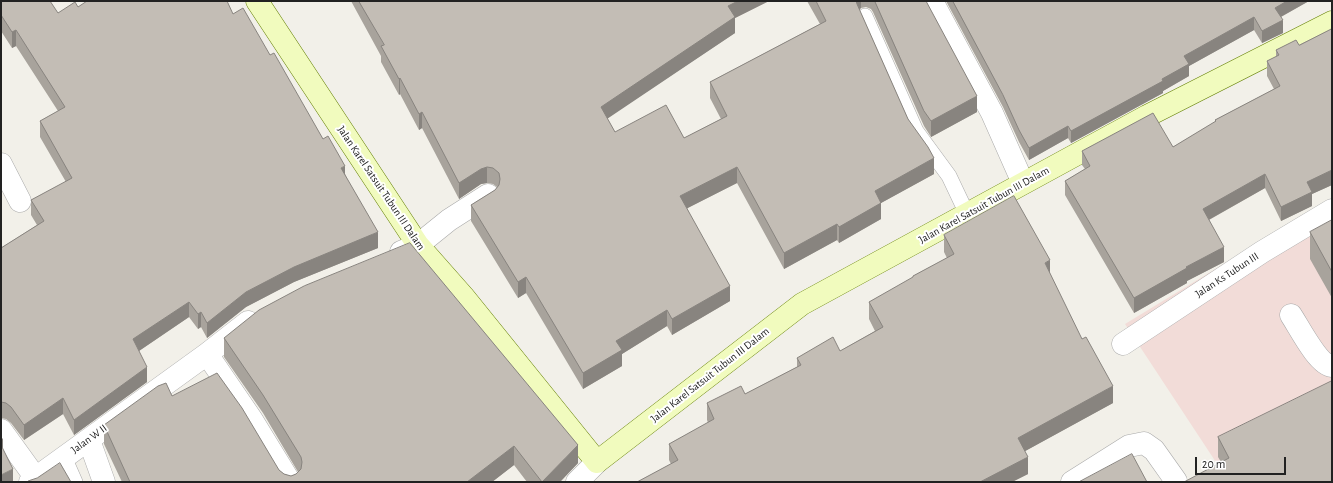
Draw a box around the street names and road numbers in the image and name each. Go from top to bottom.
street label: Jalan Karel Satsuit Tubun III Dalam [334,123,428,253]
street label: Jalan Karel Satsuit Tubun III Dalam [917,164,1051,246]
street label: Jalan Ks Tubun III [1193,250,1261,300]
street label: Jalan Karel Satsuit Tubun III Dalam [648,325,772,425]
street label: Jalan W II [69,422,109,456]

